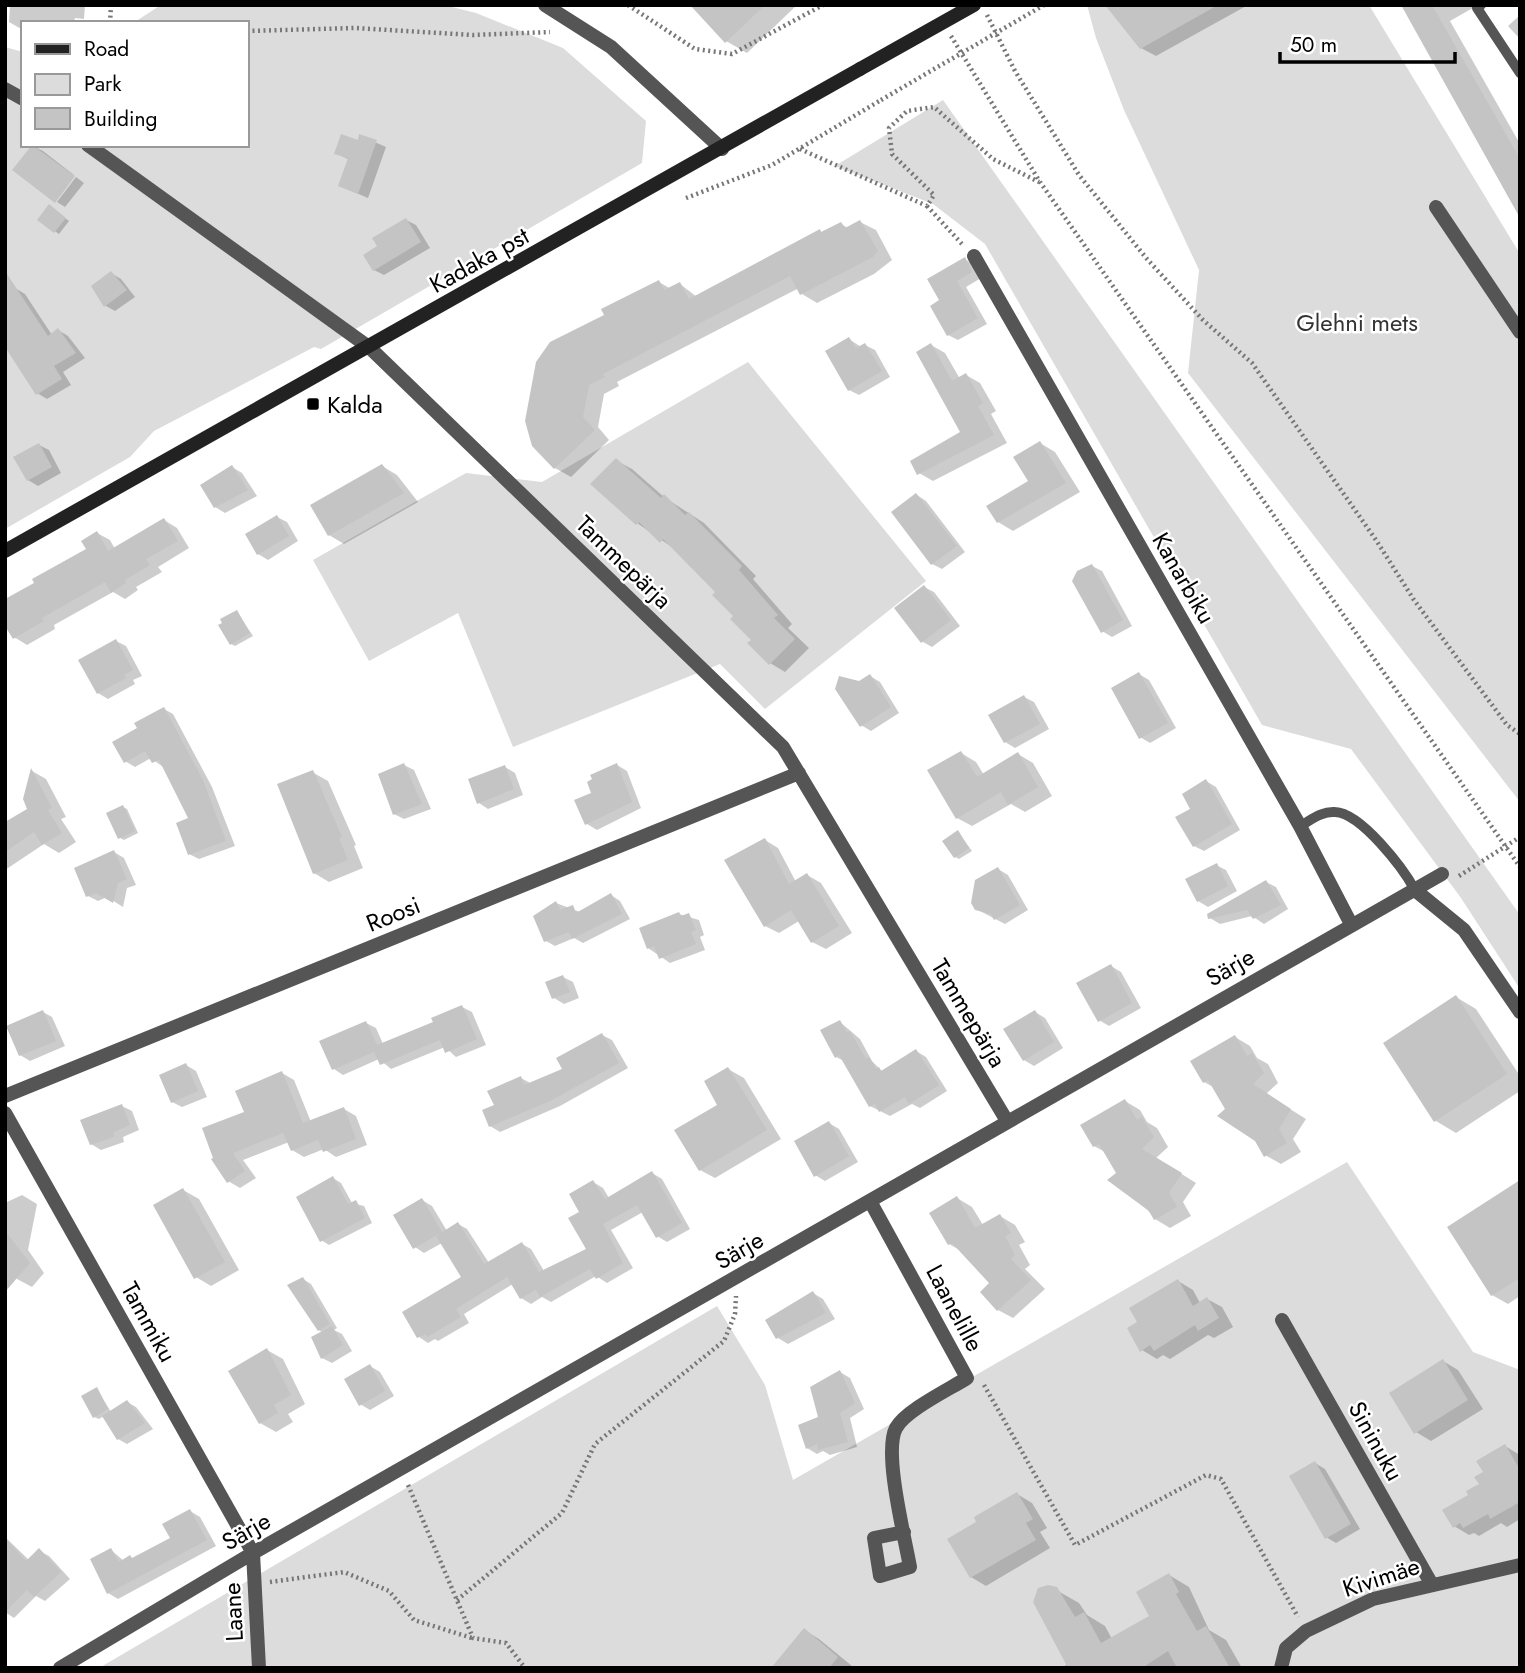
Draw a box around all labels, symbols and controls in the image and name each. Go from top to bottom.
legend [21,21,248,147]
scale bar [1280,21,1455,65]
text: 50 m [1290,30,1337,60]
text: Road [84,34,129,64]
text: Park [84,69,122,99]
text: Building [84,104,157,134]
street label: Kadaka pst [423,218,535,302]
park label: Glehni mets [1296,305,1418,340]
place label: Kalda [327,387,383,422]
marker: Kalda [305,396,321,412]
street label: Tammepärja [568,507,680,617]
street label: Kanarbiku [1144,526,1224,630]
street label: Roosi [361,887,425,941]
street label: Särje [1199,939,1261,995]
street label: Tammepärja [923,952,1015,1074]
street label: Särje [708,1222,770,1278]
street label: Laanelille [917,1258,993,1358]
street label: Tammiku [113,1276,185,1368]
street label: Sininuku [1340,1395,1412,1487]
street label: Särje [215,1503,277,1559]
street label: Kivimäe [1338,1548,1424,1606]
street label: Laane [214,1582,252,1642]

